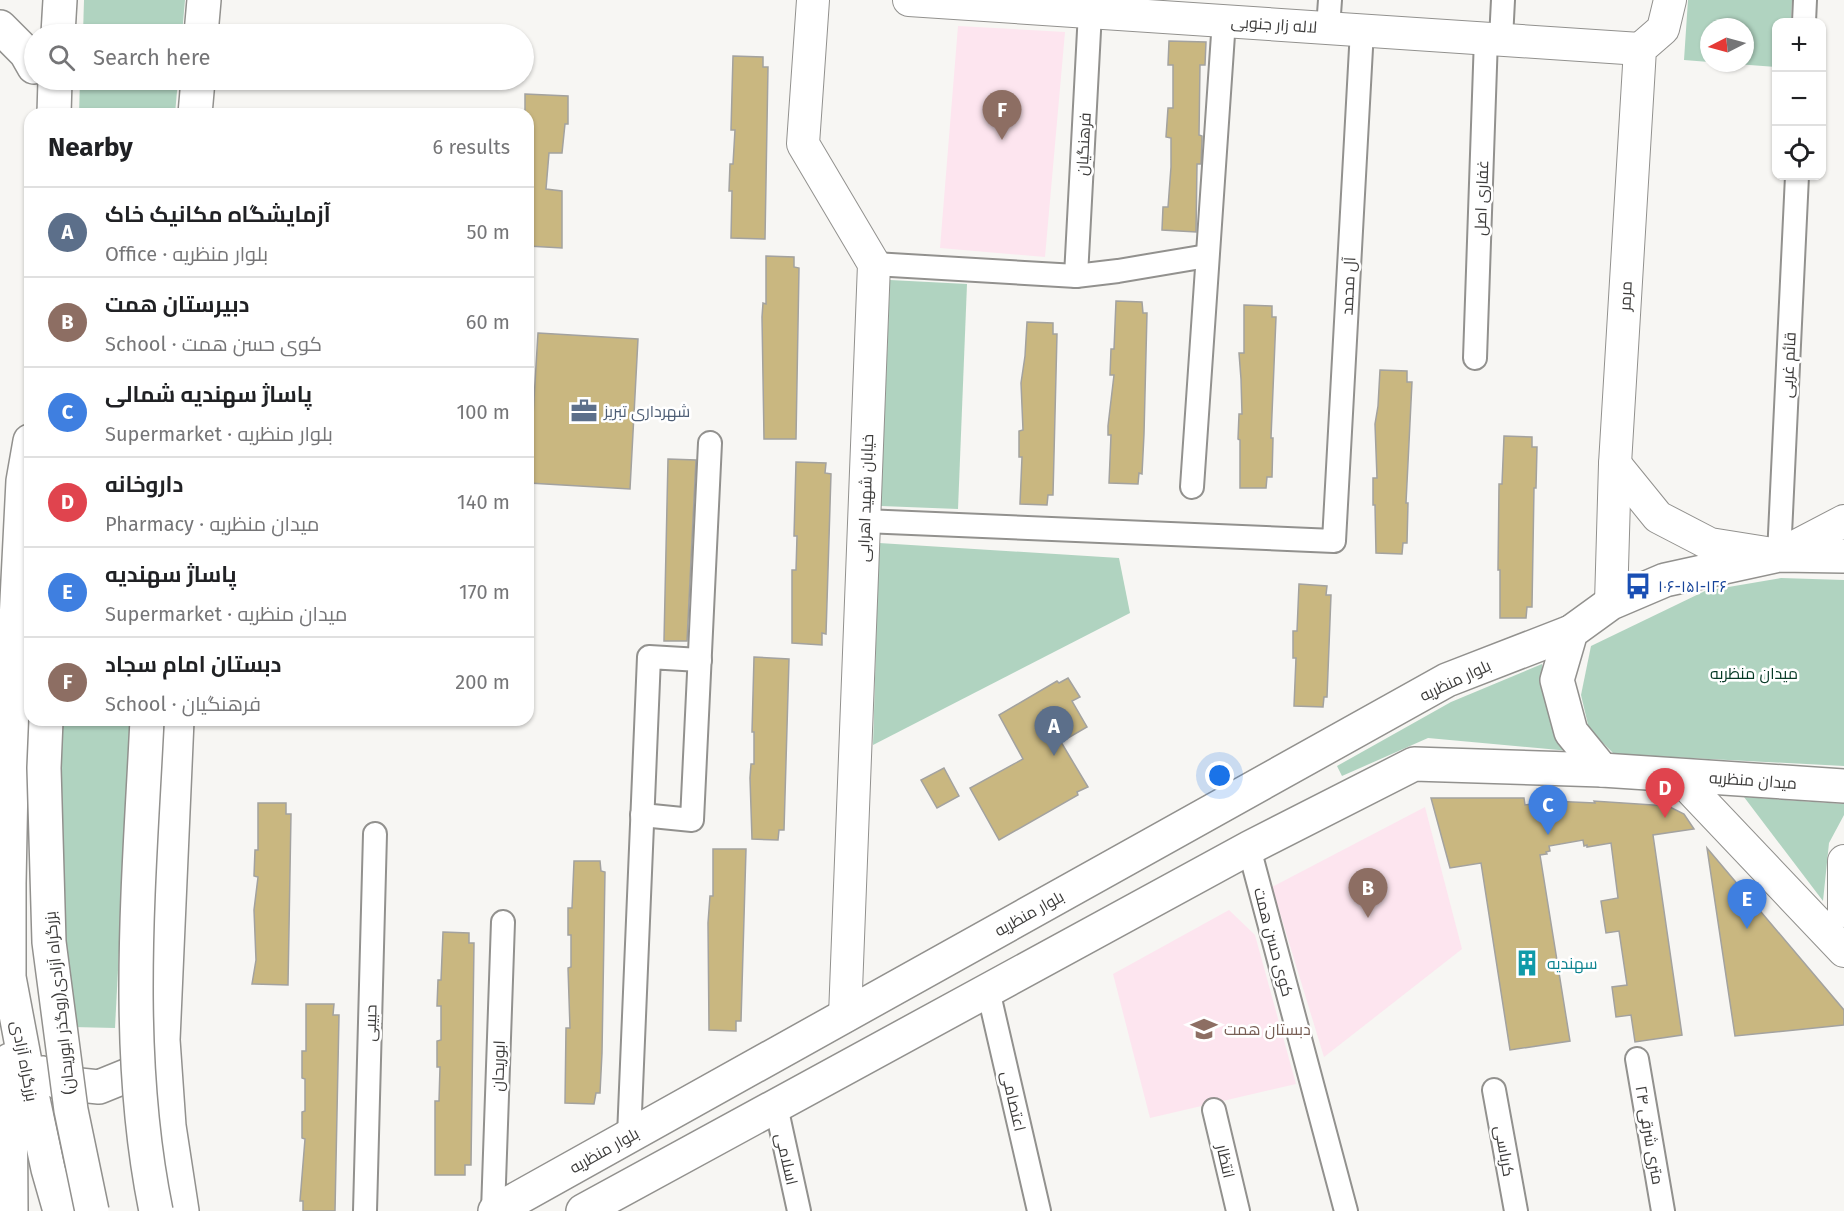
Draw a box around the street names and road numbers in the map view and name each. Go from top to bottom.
street label: لاله زار جنوبی [1230,12,1318,38]
street label: فرهنگیان [1072,112,1096,176]
street label: غفاری اصل [1471,160,1493,236]
street label: آل محمد [1337,256,1361,316]
street label: مرمر [1615,280,1636,313]
street label: قائم غربی [1777,331,1802,399]
street label: خیابان شهید اهرابی [854,434,878,562]
street label: بلوار منظریه [1417,656,1494,705]
street label: ميدان منظریه [1708,768,1798,794]
street label: کوی حسن همت [1249,885,1297,999]
street label: بلوار منظریه [991,887,1067,940]
street label: بزرگراه آزادی(روگذر ابوریحان) [40,910,80,1095]
street label: حبیبی [360,1004,382,1042]
street label: بزرگراه آزادی [6,1019,42,1103]
street label: ابوریحان [488,1040,510,1092]
street label: اعتصامی [996,1069,1030,1133]
street label: ۲۴ متری شرقی [1630,1084,1668,1186]
street label: بلوار منظریه [566,1124,642,1177]
street label: کرباسی [1490,1124,1518,1178]
street label: اسلامی [770,1131,802,1187]
street label: انتظار [1212,1141,1239,1180]

